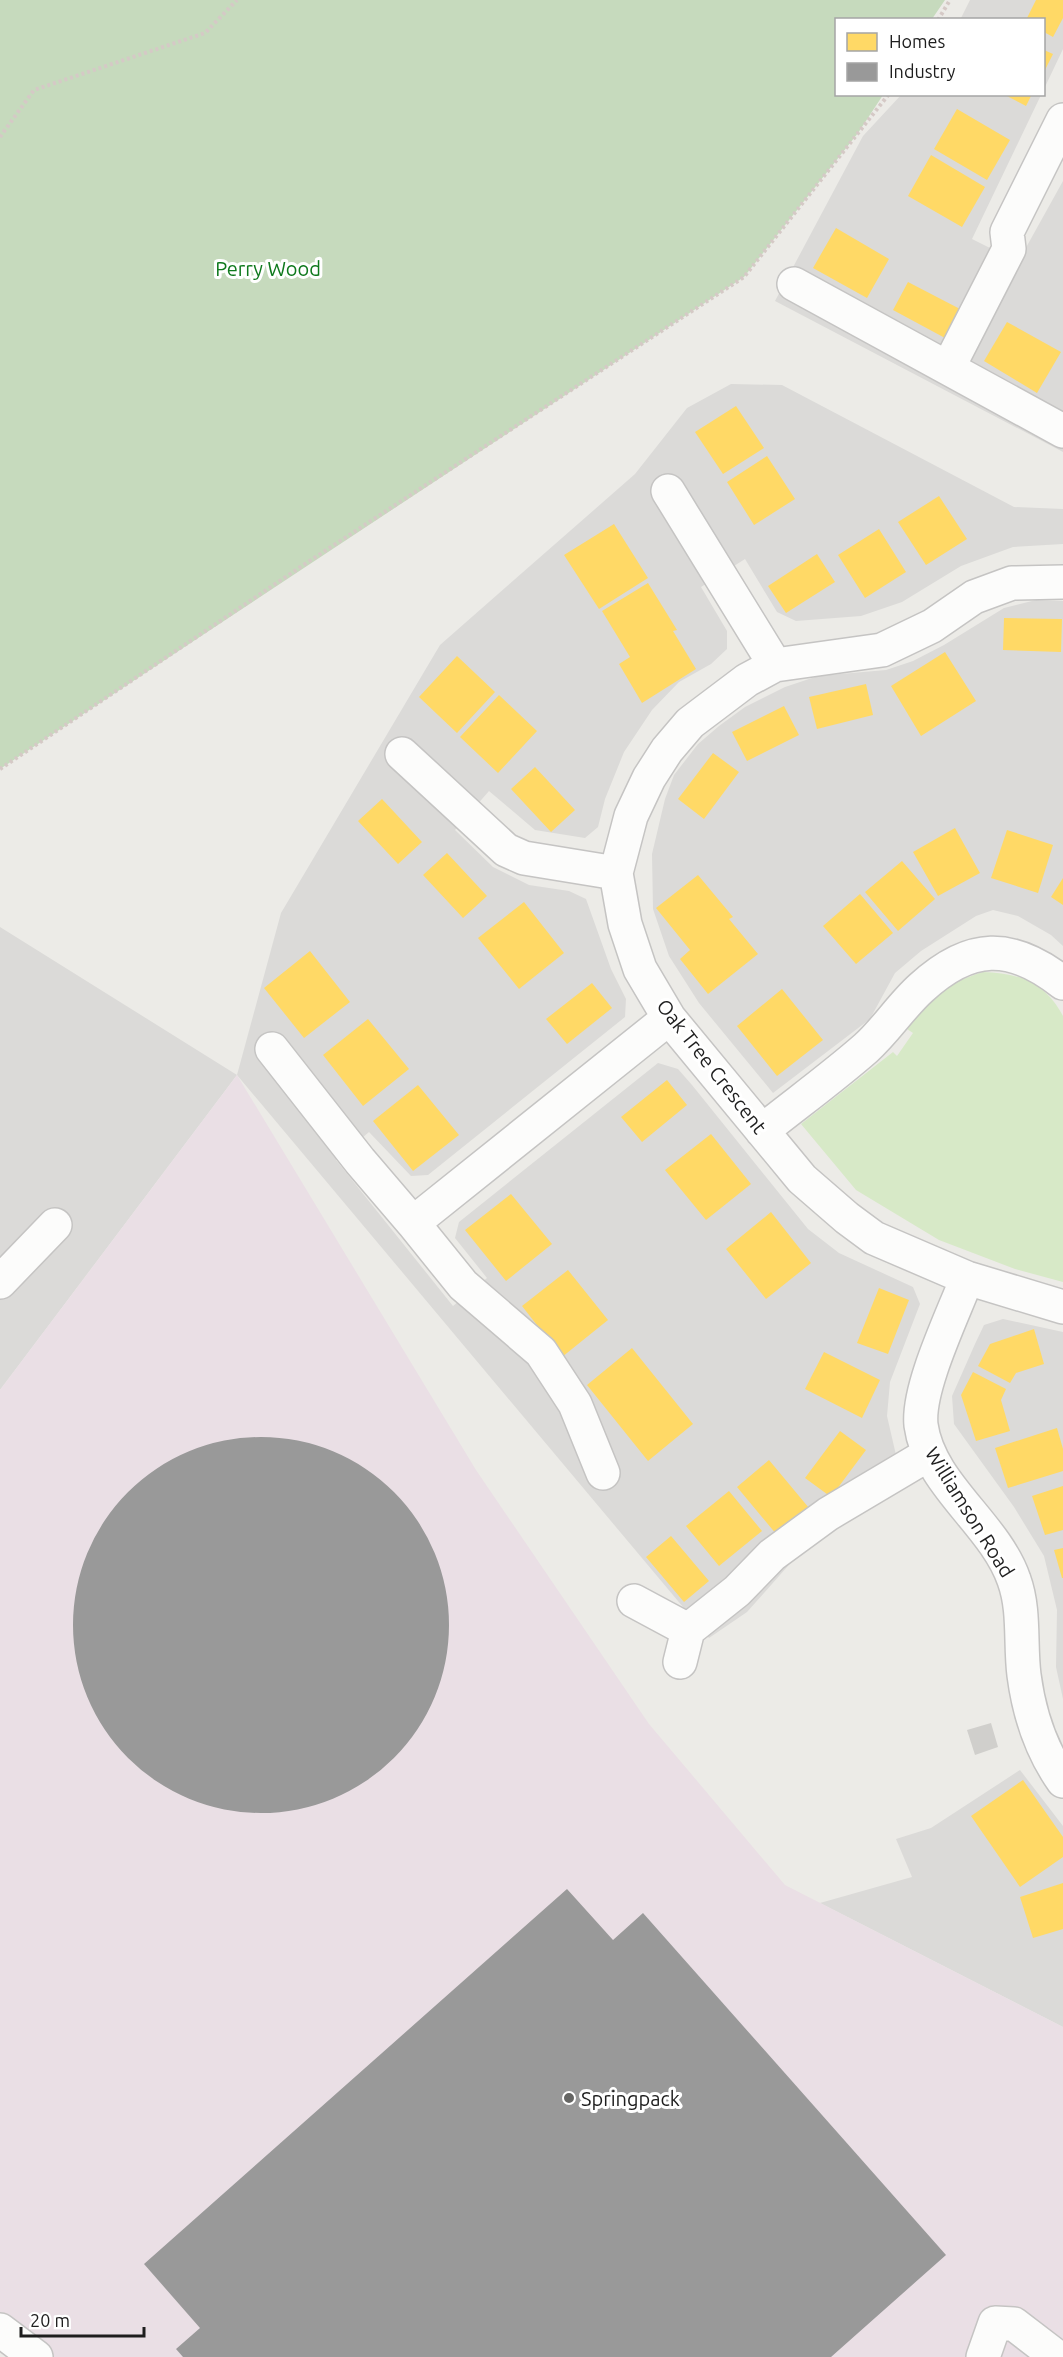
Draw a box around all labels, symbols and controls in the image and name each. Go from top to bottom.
legend [835,18,1045,96]
text: Homes [889,31,946,51]
text: Industry [889,61,956,81]
park label: Perry Wood [215,257,321,280]
street label: Oak Tree Crescent [652,994,772,1138]
street label: Williamson Road [921,1443,1019,1581]
place label: Springpack [581,2087,680,2110]
marker: Springpack [562,2091,576,2105]
scale bar [21,2300,144,2338]
text: 20 m [30,2310,70,2330]

